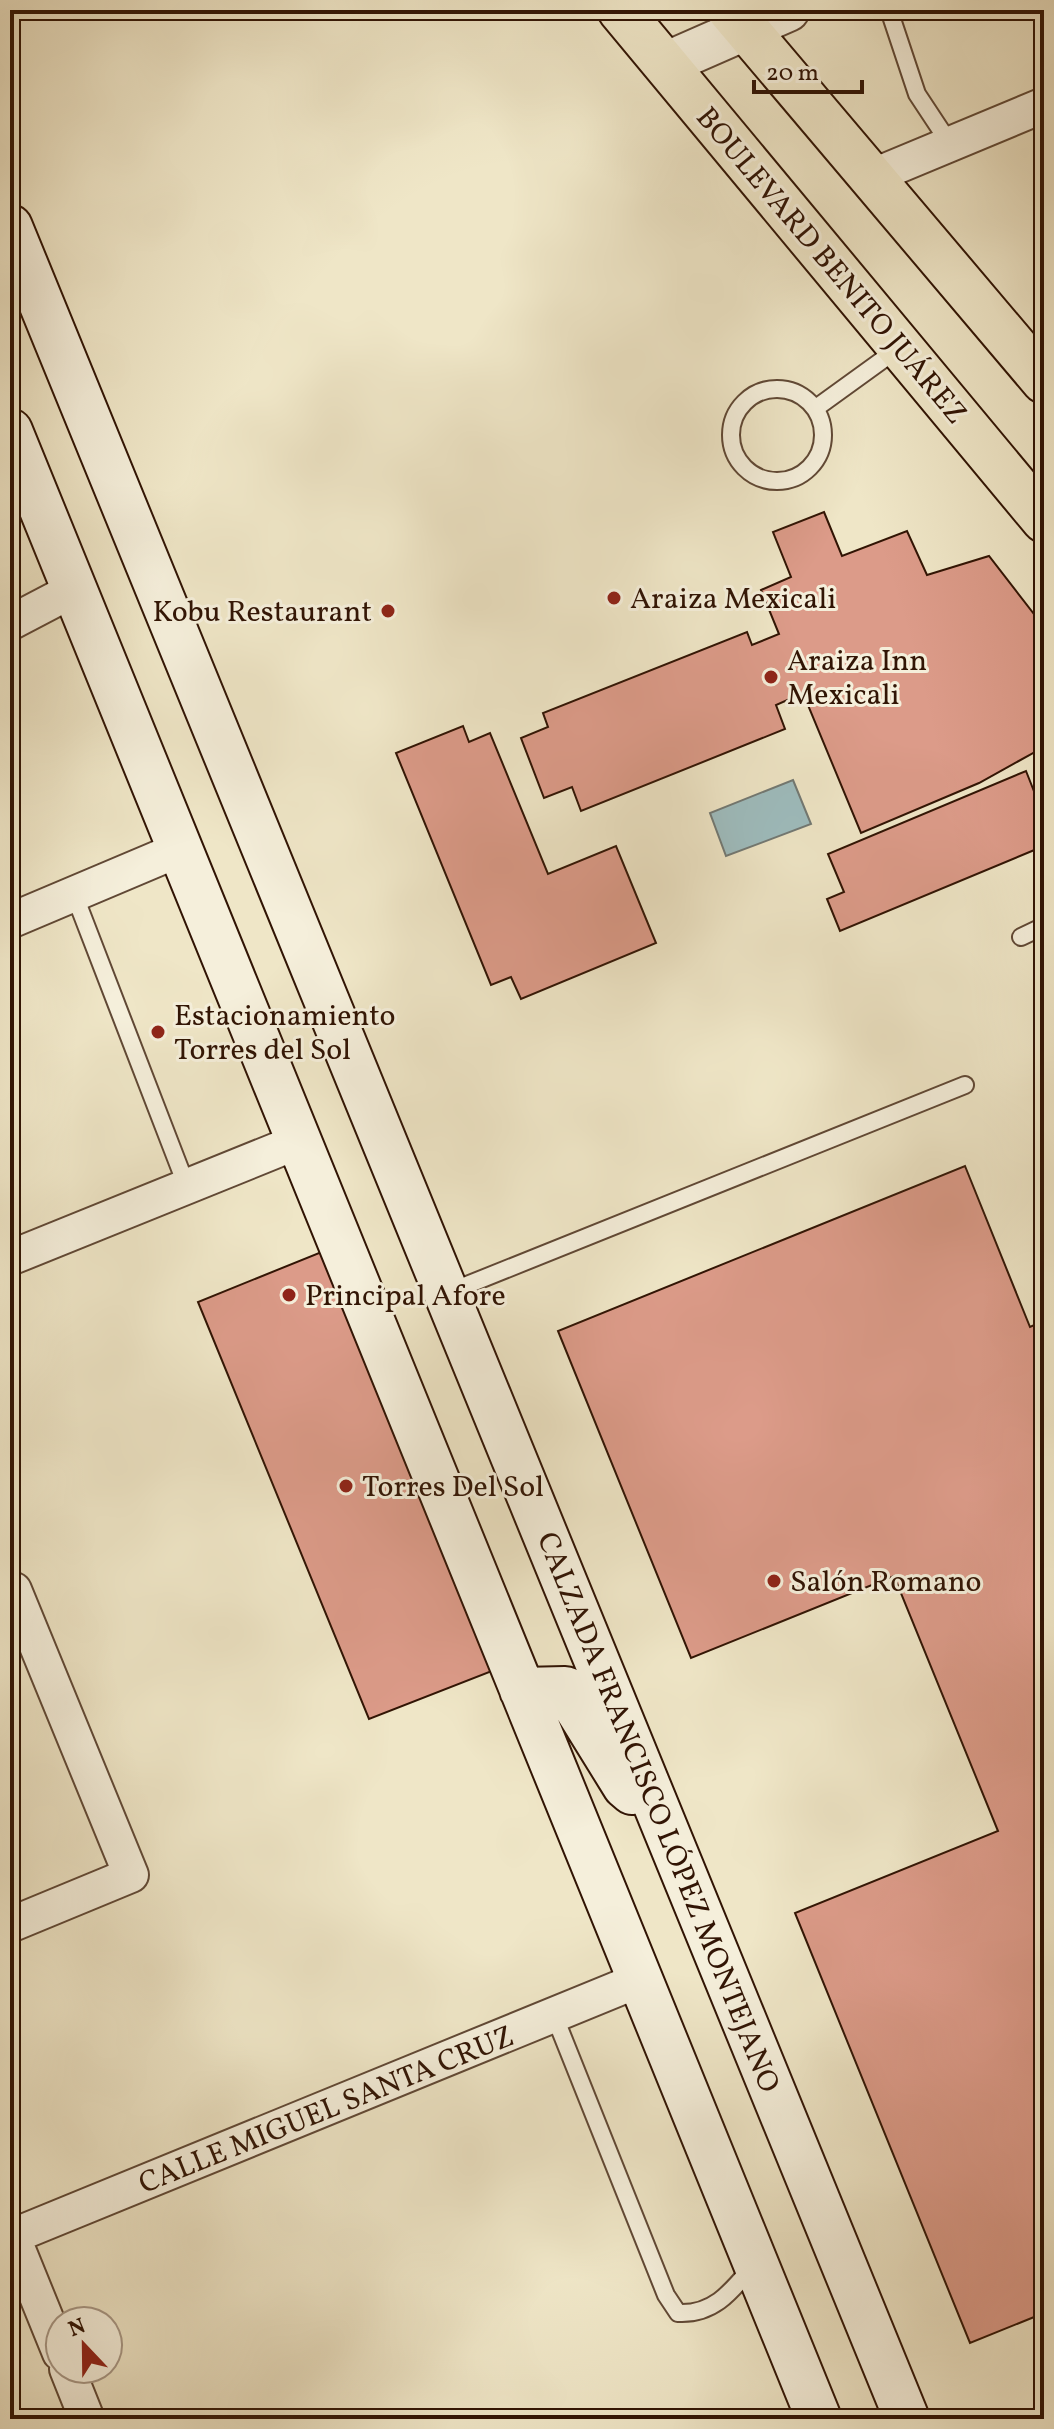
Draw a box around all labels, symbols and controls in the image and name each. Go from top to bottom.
scale bar [754,44,862,94]
text: 20 m [766,57,819,91]
street label: BOULEVARD BENITO JUÁREZ [685,99,976,434]
place label: Araiza Mexicali [630,579,836,621]
marker: Araiza Mexicali [605,589,623,607]
place label: Kobu Restaurant [153,592,372,634]
marker: Kobu Restaurant [379,602,397,620]
place label: Araiza Inn Mexicali [787,641,927,717]
marker: Araiza Inn Mexicali [762,668,780,686]
place label: Estacionamiento Torres del Sol [174,996,396,1072]
marker: Estacionamiento Torres del Sol [149,1023,167,1041]
place label: Principal Afore [305,1276,506,1318]
marker: Principal Afore [280,1286,298,1304]
place label: Torres Del Sol [362,1467,544,1509]
marker: Torres Del Sol [337,1477,355,1495]
street label: CALZADA FRANCISCO LÓPEZ MONTEJANO [525,1526,789,2099]
place label: Salón Romano [790,1562,982,1604]
marker: Salón Romano [765,1572,783,1590]
street label: CALLE MIGUEL SANTA CRUZ [133,2016,521,2205]
north arrow [44,2305,124,2385]
text: N [64,2311,91,2346]

